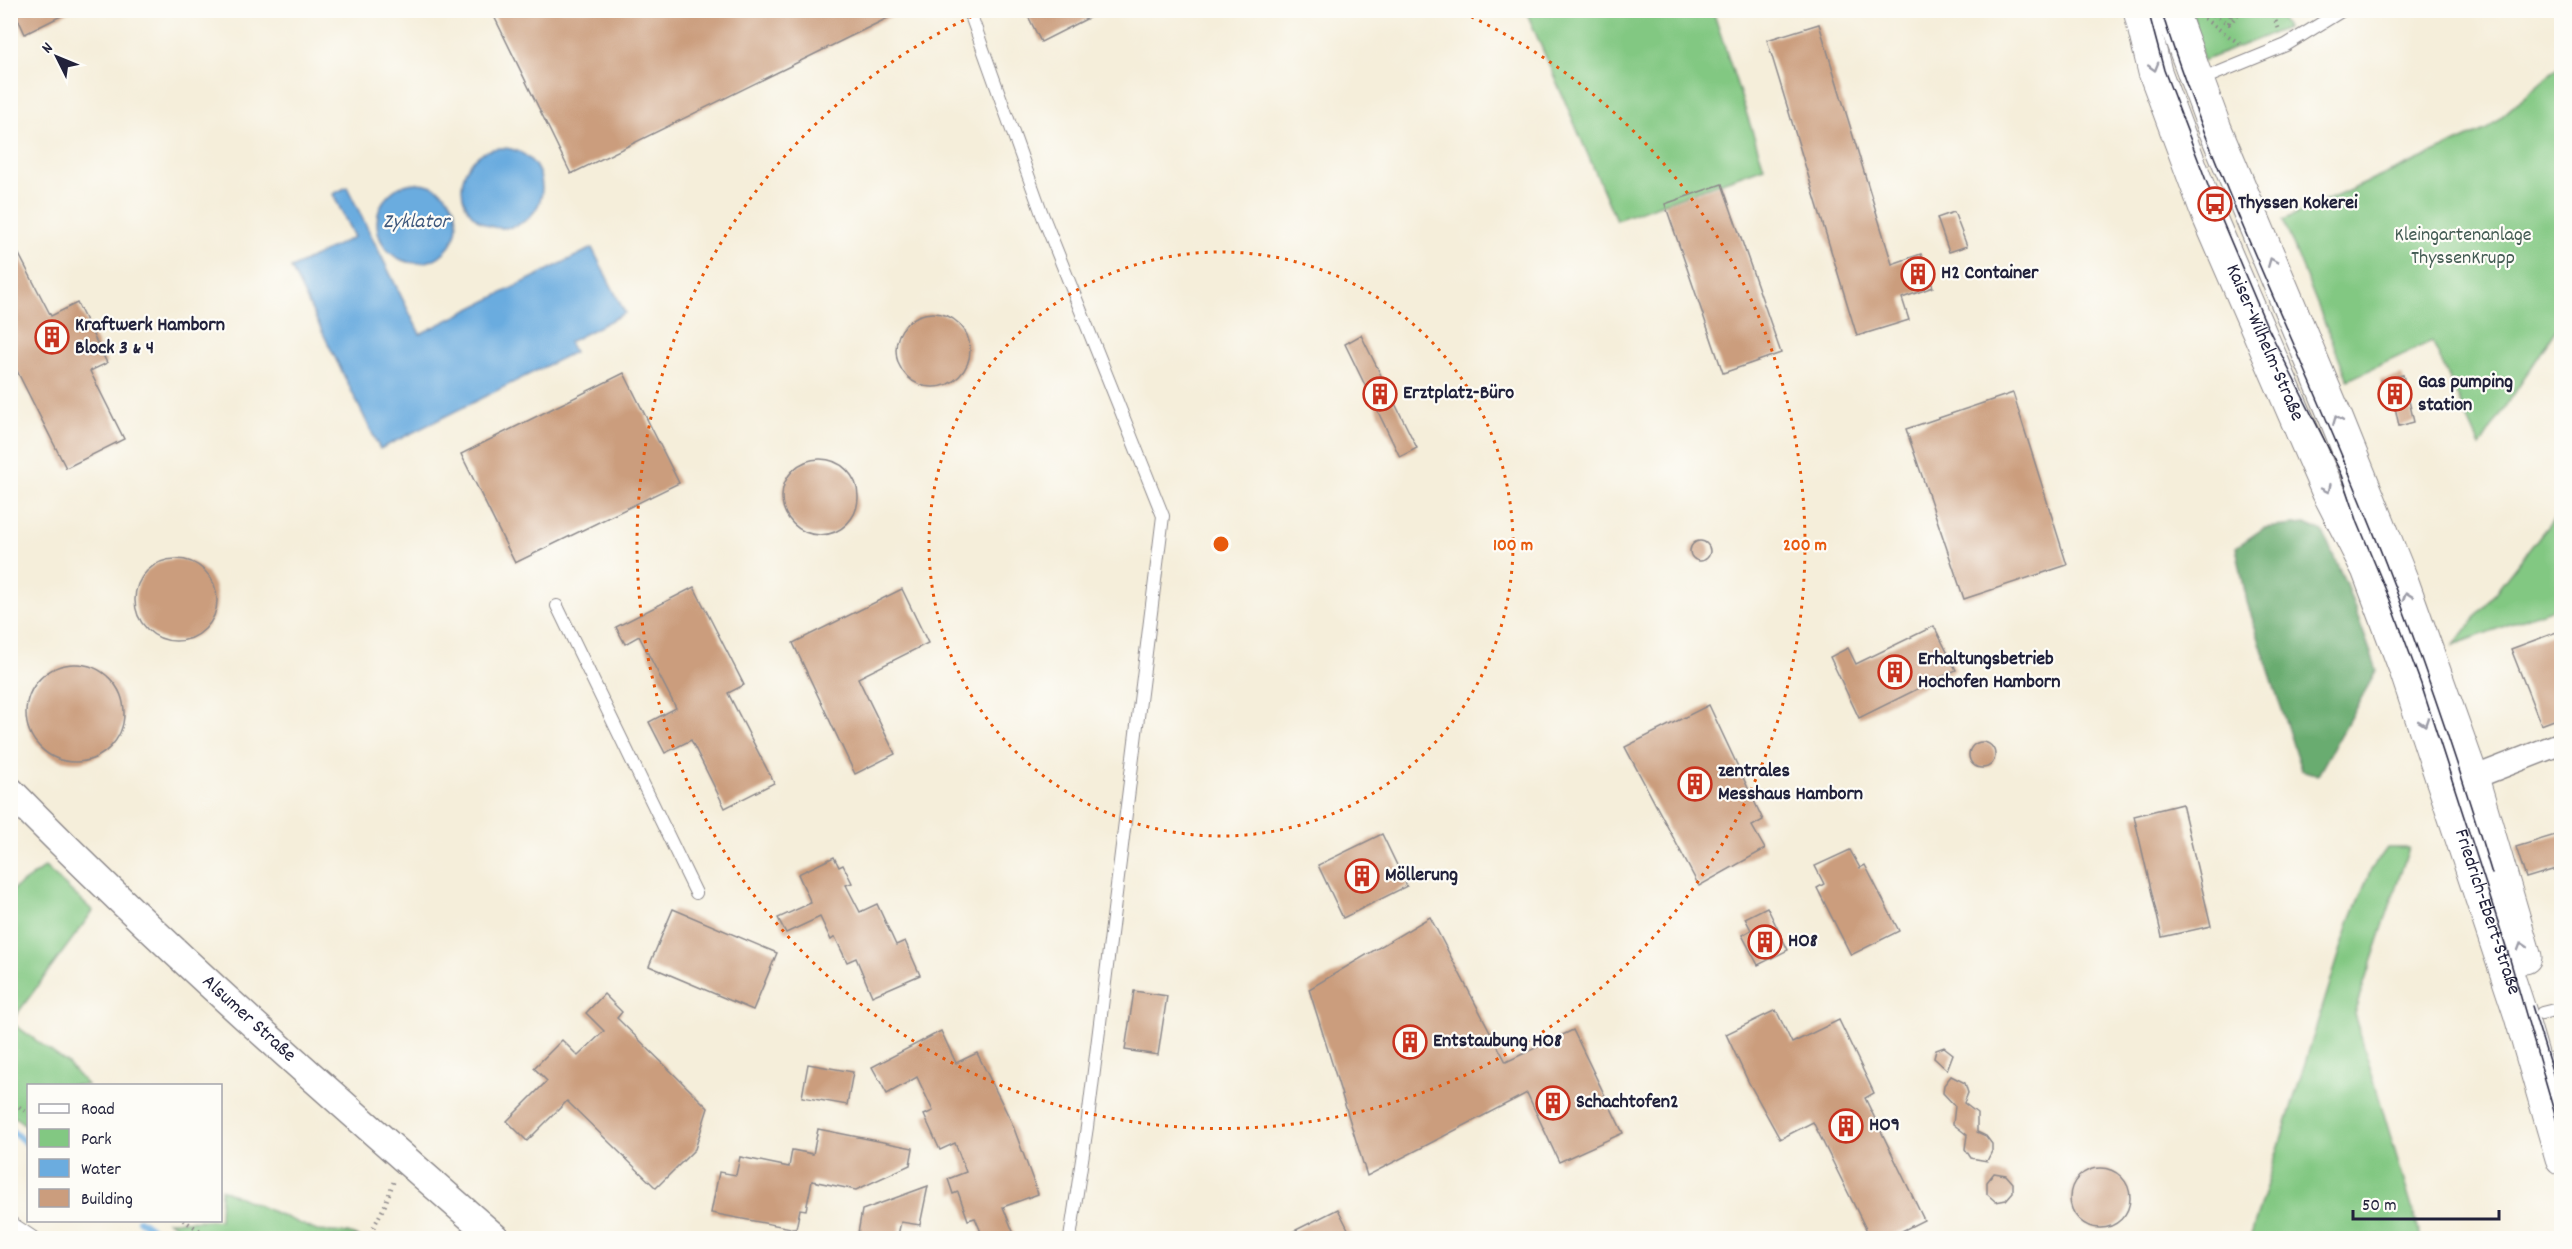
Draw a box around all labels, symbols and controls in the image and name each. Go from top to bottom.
north arrow [27,27,87,87]
text: N [37,38,59,59]
one-way arrow [2147,61,2159,72]
bus stop icon: Thyssen Kokerei [2197,186,2233,222]
place label: Thyssen Kokerei [2238,190,2358,218]
water label: Zyklator [383,208,451,238]
park label: Kleingartenanlage ThyssenKrupp [2395,222,2532,273]
building icon: H2 Container [1900,256,1936,292]
one-way arrow [2267,257,2279,268]
place label: H2 Container [1941,260,2039,288]
street label: Kaiser-Wilhelm-Straße [2218,260,2310,426]
place label: Kraftwerk Hamborn Block 3 & 4 [75,312,225,363]
building icon: Kraftwerk Hamborn Block 3 & 4 [34,319,70,355]
place label: Gas pumping station [2418,369,2513,420]
building icon: Erztplatz-Büro [1362,376,1398,412]
building icon: Gas pumping station [2377,376,2413,412]
place label: Erztplatz-Büro [1403,380,1514,408]
one-way arrow [2332,416,2344,427]
one-way arrow [2320,483,2332,494]
centre of rings [1211,534,1231,554]
text: 100 m [1493,534,1533,559]
text: 200 m [1783,534,1827,559]
one-way arrow [2401,591,2414,602]
place label: Erhaltungsbetrieb Hochofen Hamborn [1918,646,2060,697]
building icon: Erhaltungsbetrieb Hochofen Hamborn [1877,654,1913,690]
one-way arrow [2417,716,2430,727]
place label: zentrales Messhaus Hamborn [1718,758,1863,809]
building icon: zentrales Messhaus Hamborn [1677,766,1713,802]
street label: Friedrich-Ebert-Straße [2446,826,2527,999]
building icon: Möllerung [1344,858,1380,894]
place label: Möllerung [1385,862,1458,890]
building icon: HO8 [1747,924,1783,960]
place label: HO8 [1788,928,1818,956]
one-way arrow [2517,941,2529,952]
street label: Alsumer Straße [195,969,302,1070]
building icon: Entstaubung HO8 [1392,1024,1428,1060]
place label: Entstaubung HO8 [1433,1028,1562,1056]
legend [27,1084,222,1222]
building icon: Schachtofen2 [1535,1085,1571,1121]
place label: Schachtofen2 [1576,1089,1679,1117]
text: Road [81,1098,115,1123]
building icon: HO9 [1828,1108,1864,1144]
place label: HO9 [1869,1112,1900,1140]
text: Park [81,1128,112,1153]
text: Water [81,1158,121,1183]
scale bar [2353,1183,2498,1221]
text: Building [81,1188,133,1213]
text: 50 m [2362,1194,2397,1219]

